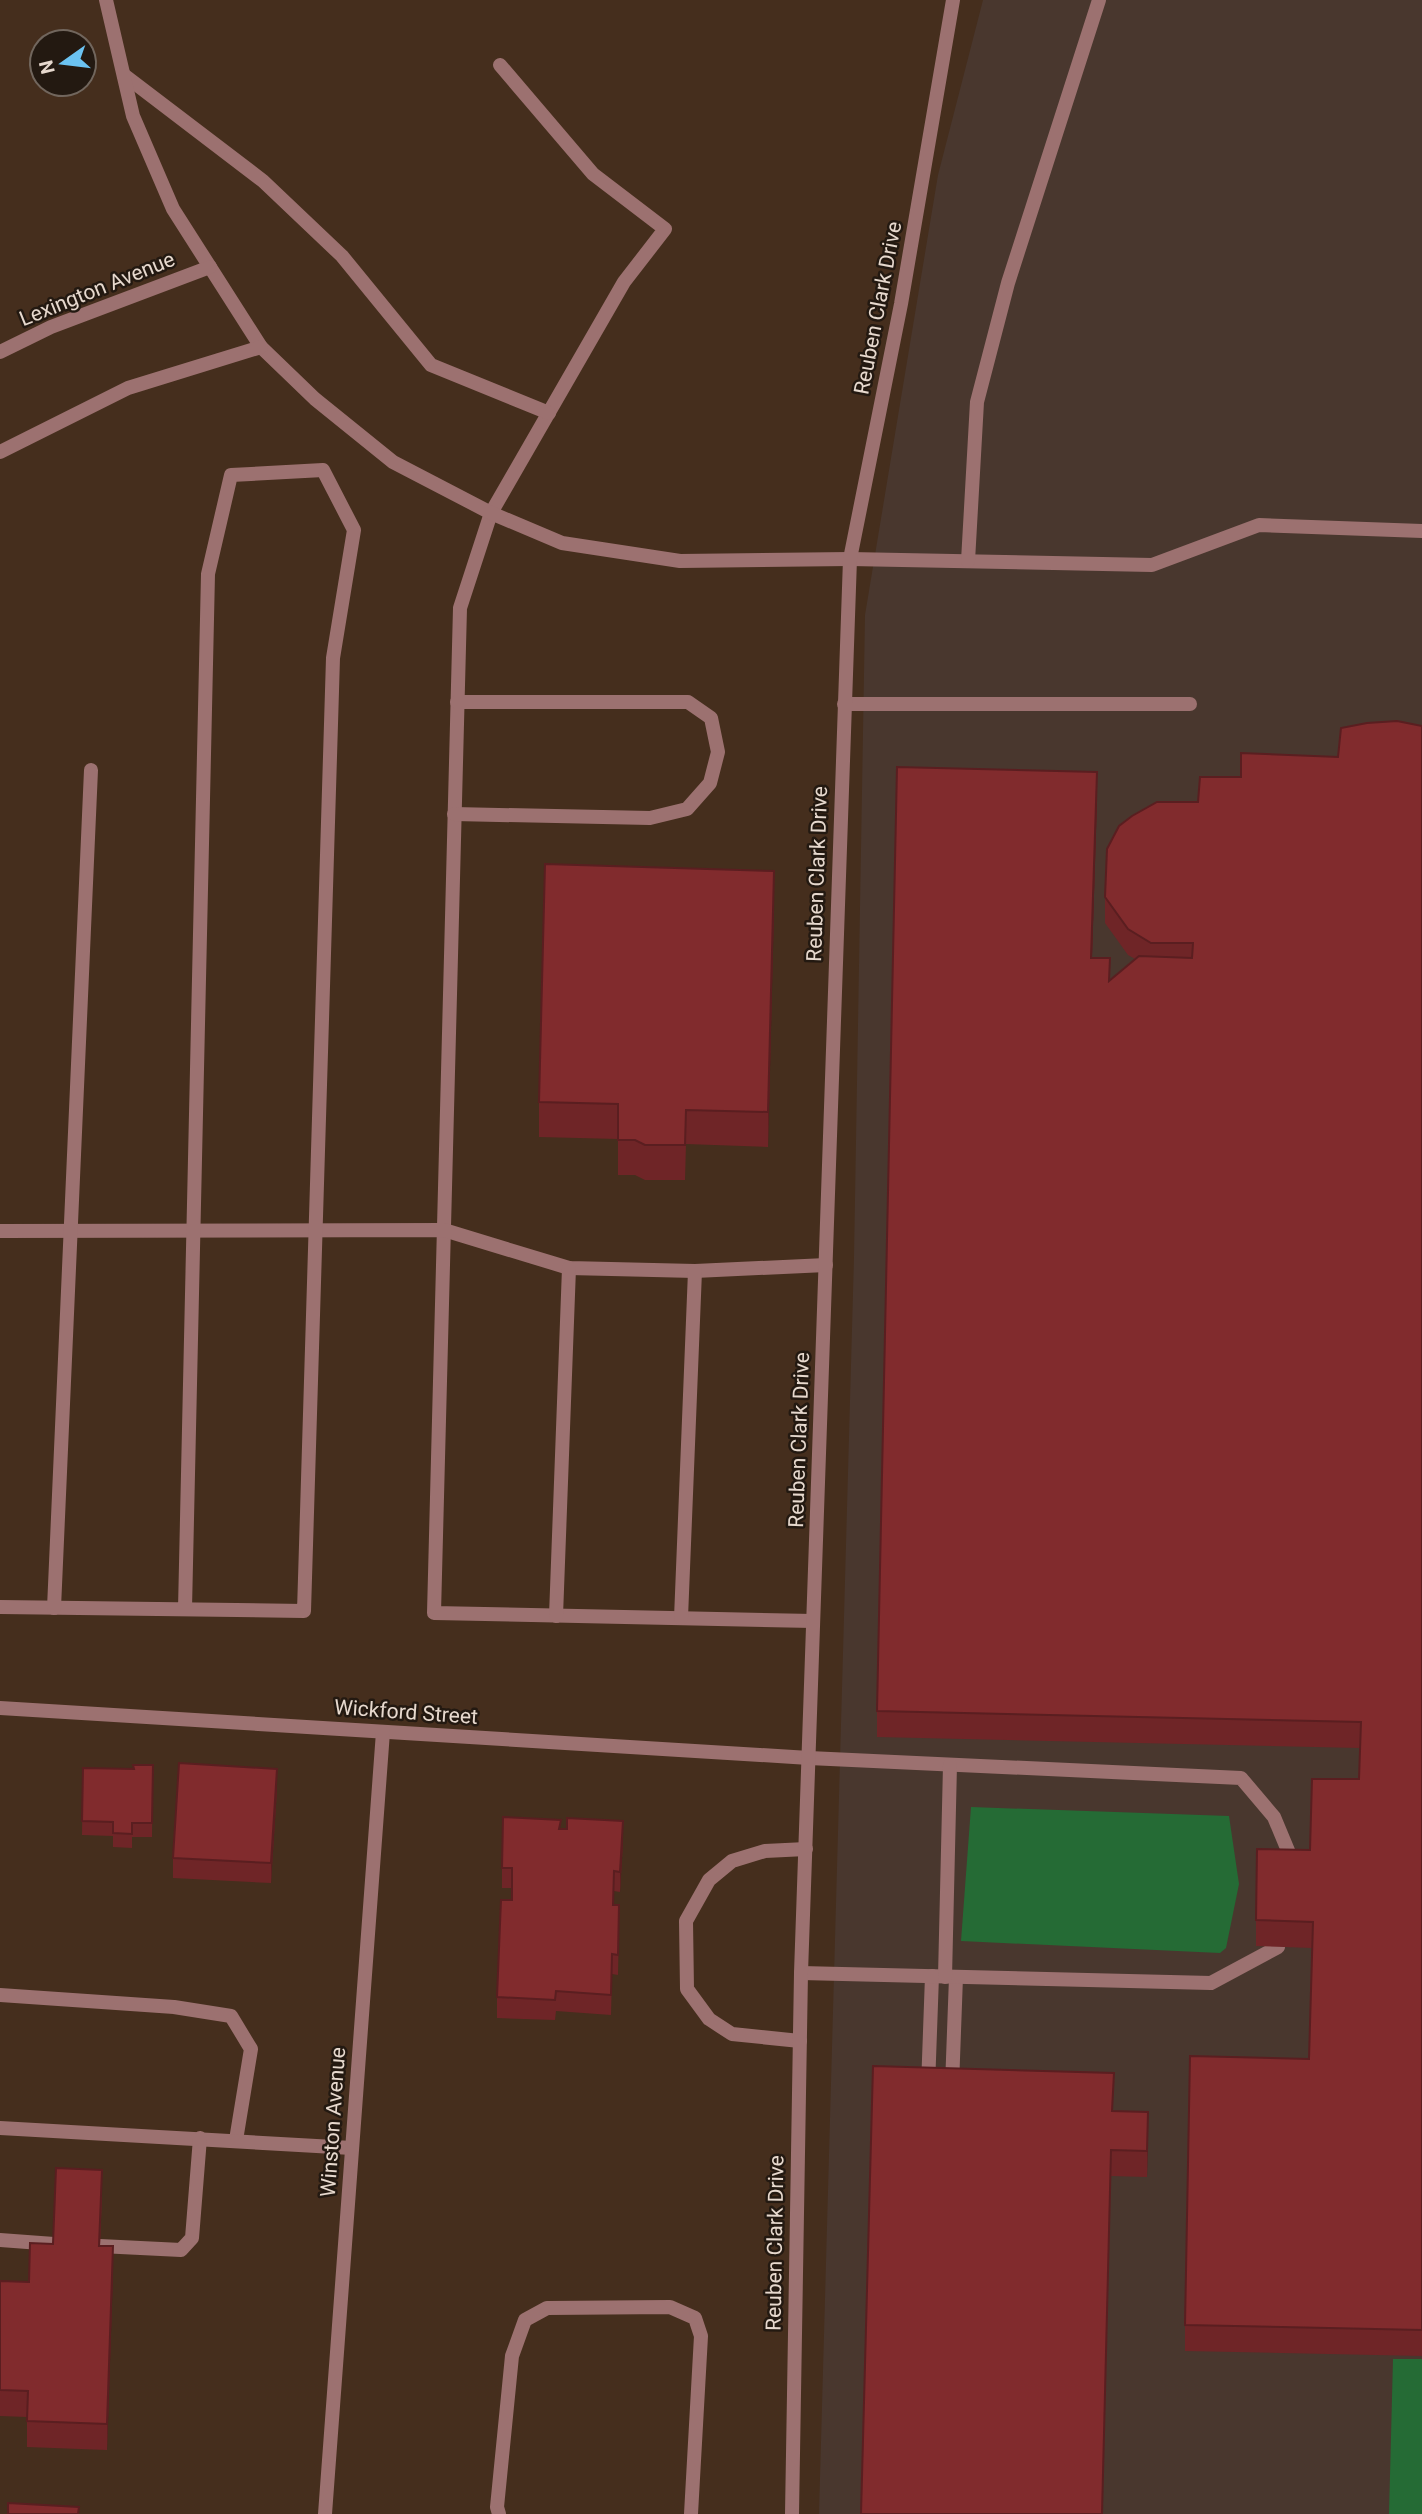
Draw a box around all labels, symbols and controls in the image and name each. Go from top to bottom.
north arrow [28,28,98,98]
text: N [34,58,60,76]
street label: Reuben Clark Drive [849,219,907,397]
street label: Lexington Avenue [16,247,178,331]
street label: Reuben Clark Drive [802,786,832,962]
street label: Reuben Clark Drive [784,1352,814,1528]
street label: Wickford Street [333,1695,479,1729]
street label: Winston Avenue [316,2046,350,2198]
street label: Reuben Clark Drive [761,2155,789,2331]

